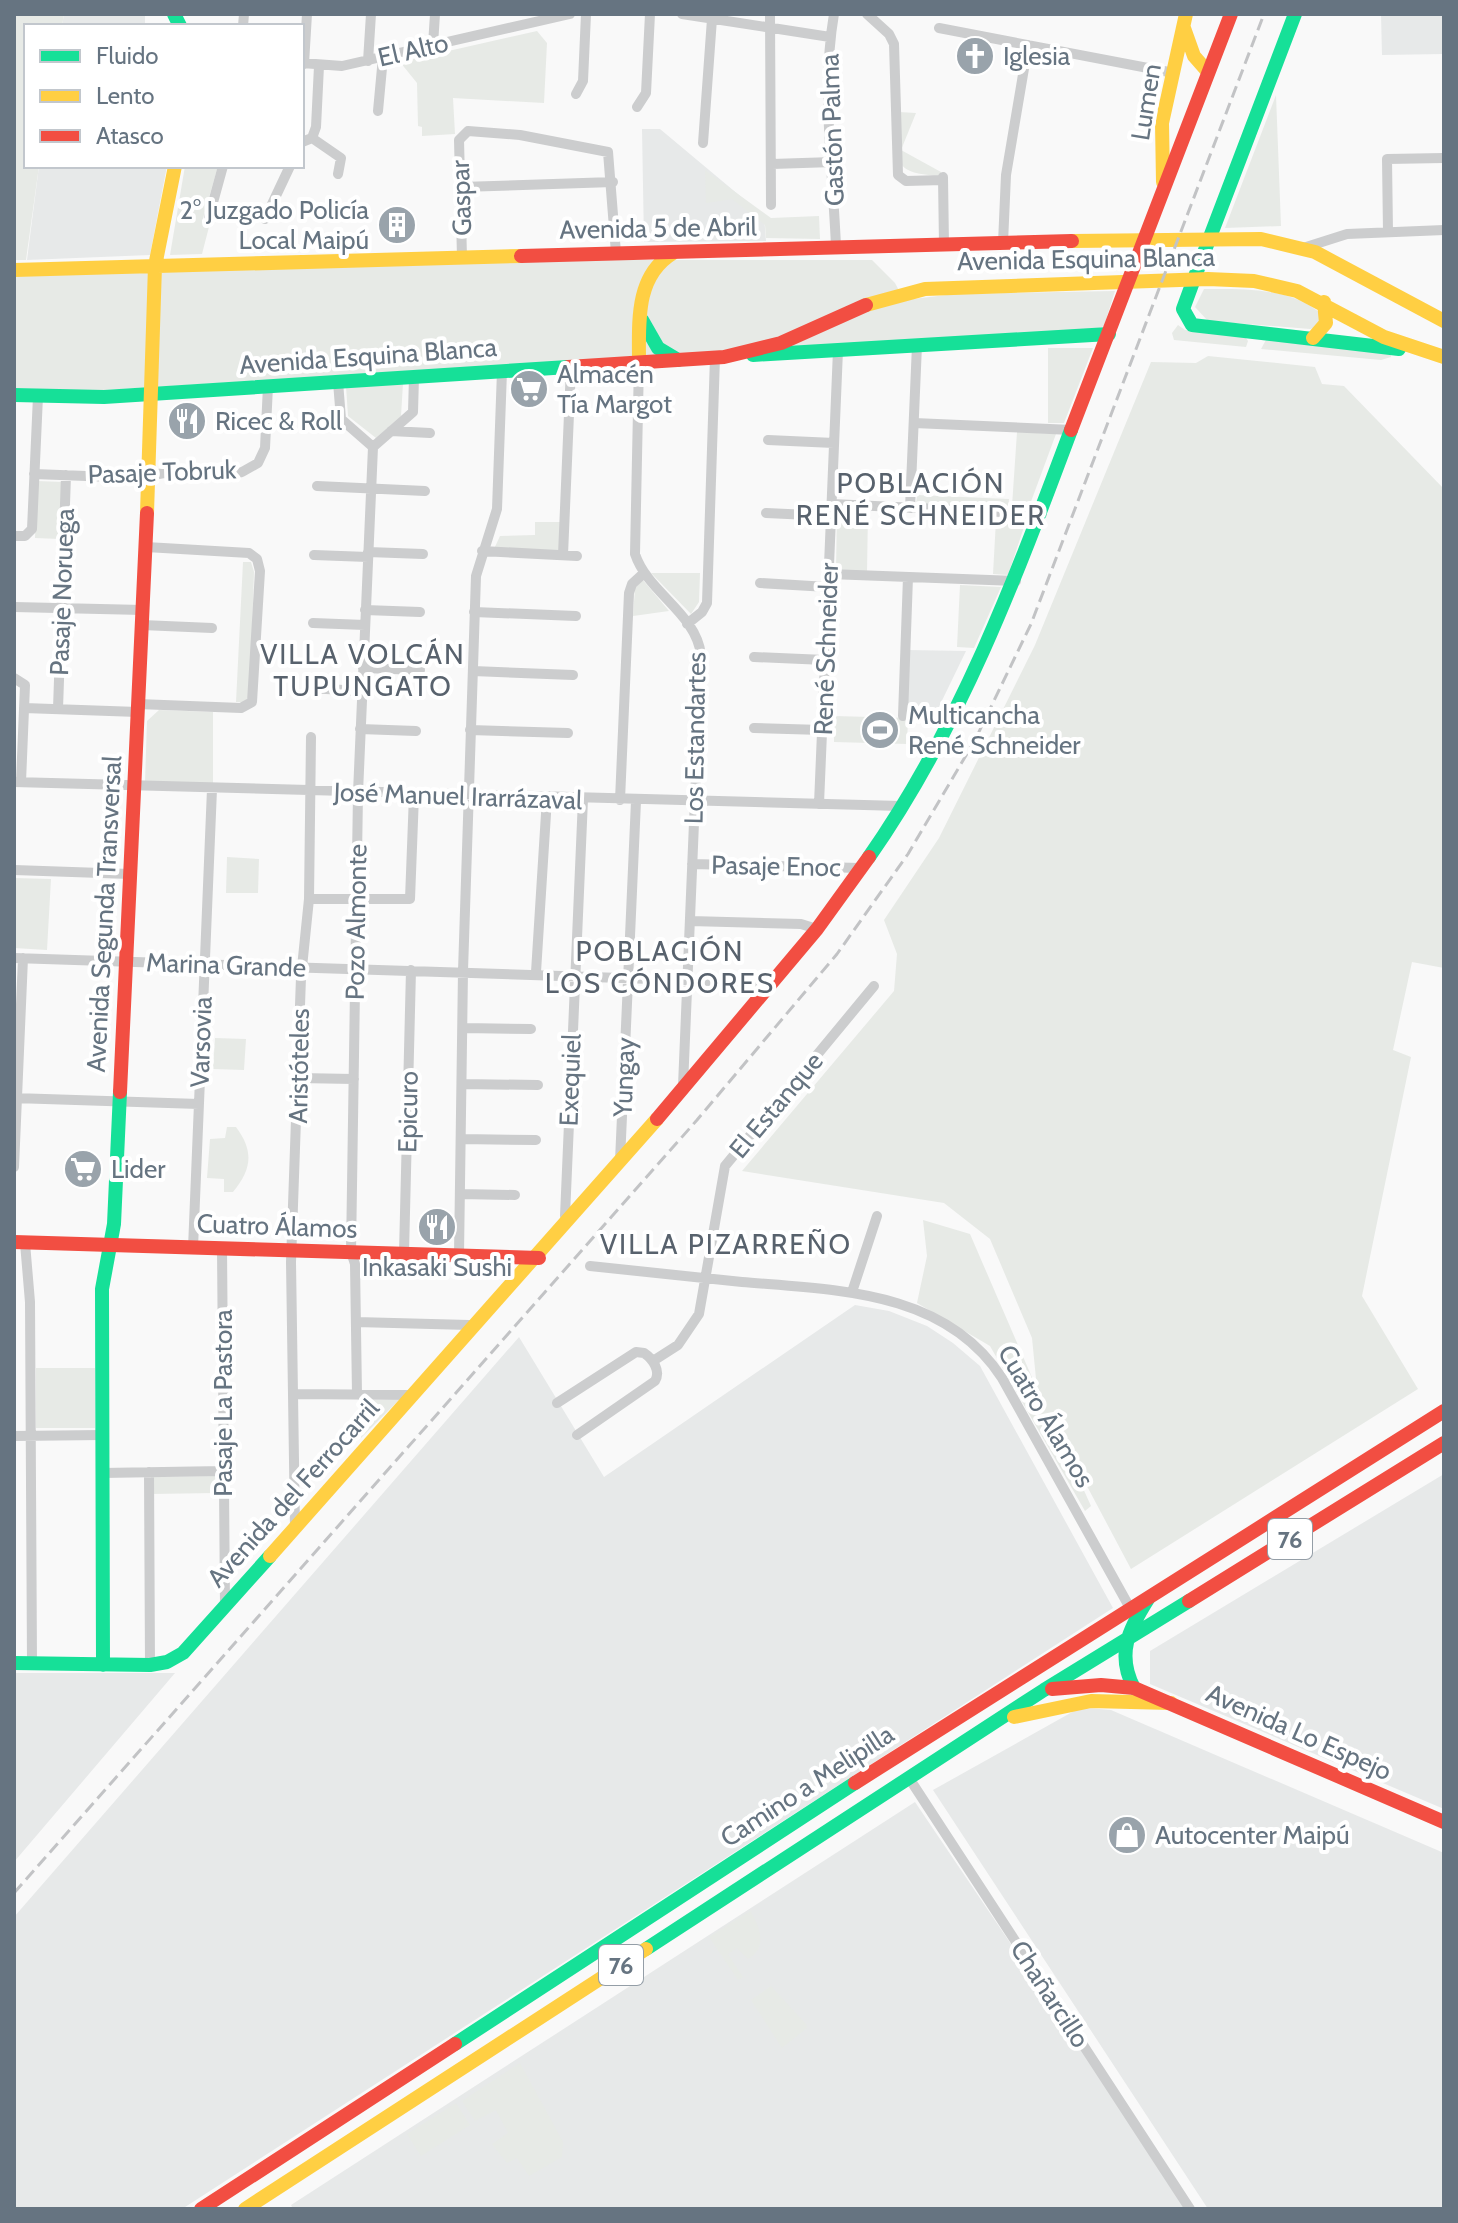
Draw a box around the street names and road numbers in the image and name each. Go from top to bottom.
street label: El Alto [375,26,451,74]
street label: Gastón Palma [813,53,851,207]
street label: Lumen [1124,61,1168,143]
street label: Gaspar [444,159,478,236]
street label: Avenida 5 de Abril [559,210,757,246]
street label: Avenida Esquina Blanca [957,241,1216,277]
street label: Avenida Esquina Blanca [238,331,498,381]
street label: Pasaje Tobruk [87,453,237,491]
street label: Pasaje Noruega [43,507,81,676]
street label: René Schneider [807,561,845,736]
street label: Los Estandartes [677,651,713,824]
street label: Avenida Segunda Transversal [80,755,128,1073]
street label: José Manuel Irarrázaval [332,776,583,816]
street label: Pozo Almonte [339,844,373,1000]
street label: Pasaje Enoc [711,849,841,883]
street label: Marina Grande [145,946,307,984]
street label: Varsovia [183,995,219,1088]
street label: Aristóteles [282,1008,316,1124]
street label: Exequiel [552,1033,588,1127]
street label: Yungay [607,1037,641,1118]
street label: El Estanque [722,1045,830,1165]
street label: Epicuro [391,1071,425,1153]
street label: Cuatro Álamos [196,1207,358,1245]
street label: Pasaje La Pastora [207,1309,239,1497]
street label: Cuatro Álamos [991,1339,1101,1493]
street label: Avenida del Ferrocarril [200,1392,386,1594]
road number: 76 [1268,1519,1312,1559]
street label: Avenida Lo Espejo [1201,1677,1397,1787]
street label: Camino a Melipilla [714,1718,900,1854]
street label: Chañarcillo [1004,1934,1096,2054]
road number: 76 [599,1945,643,1985]

